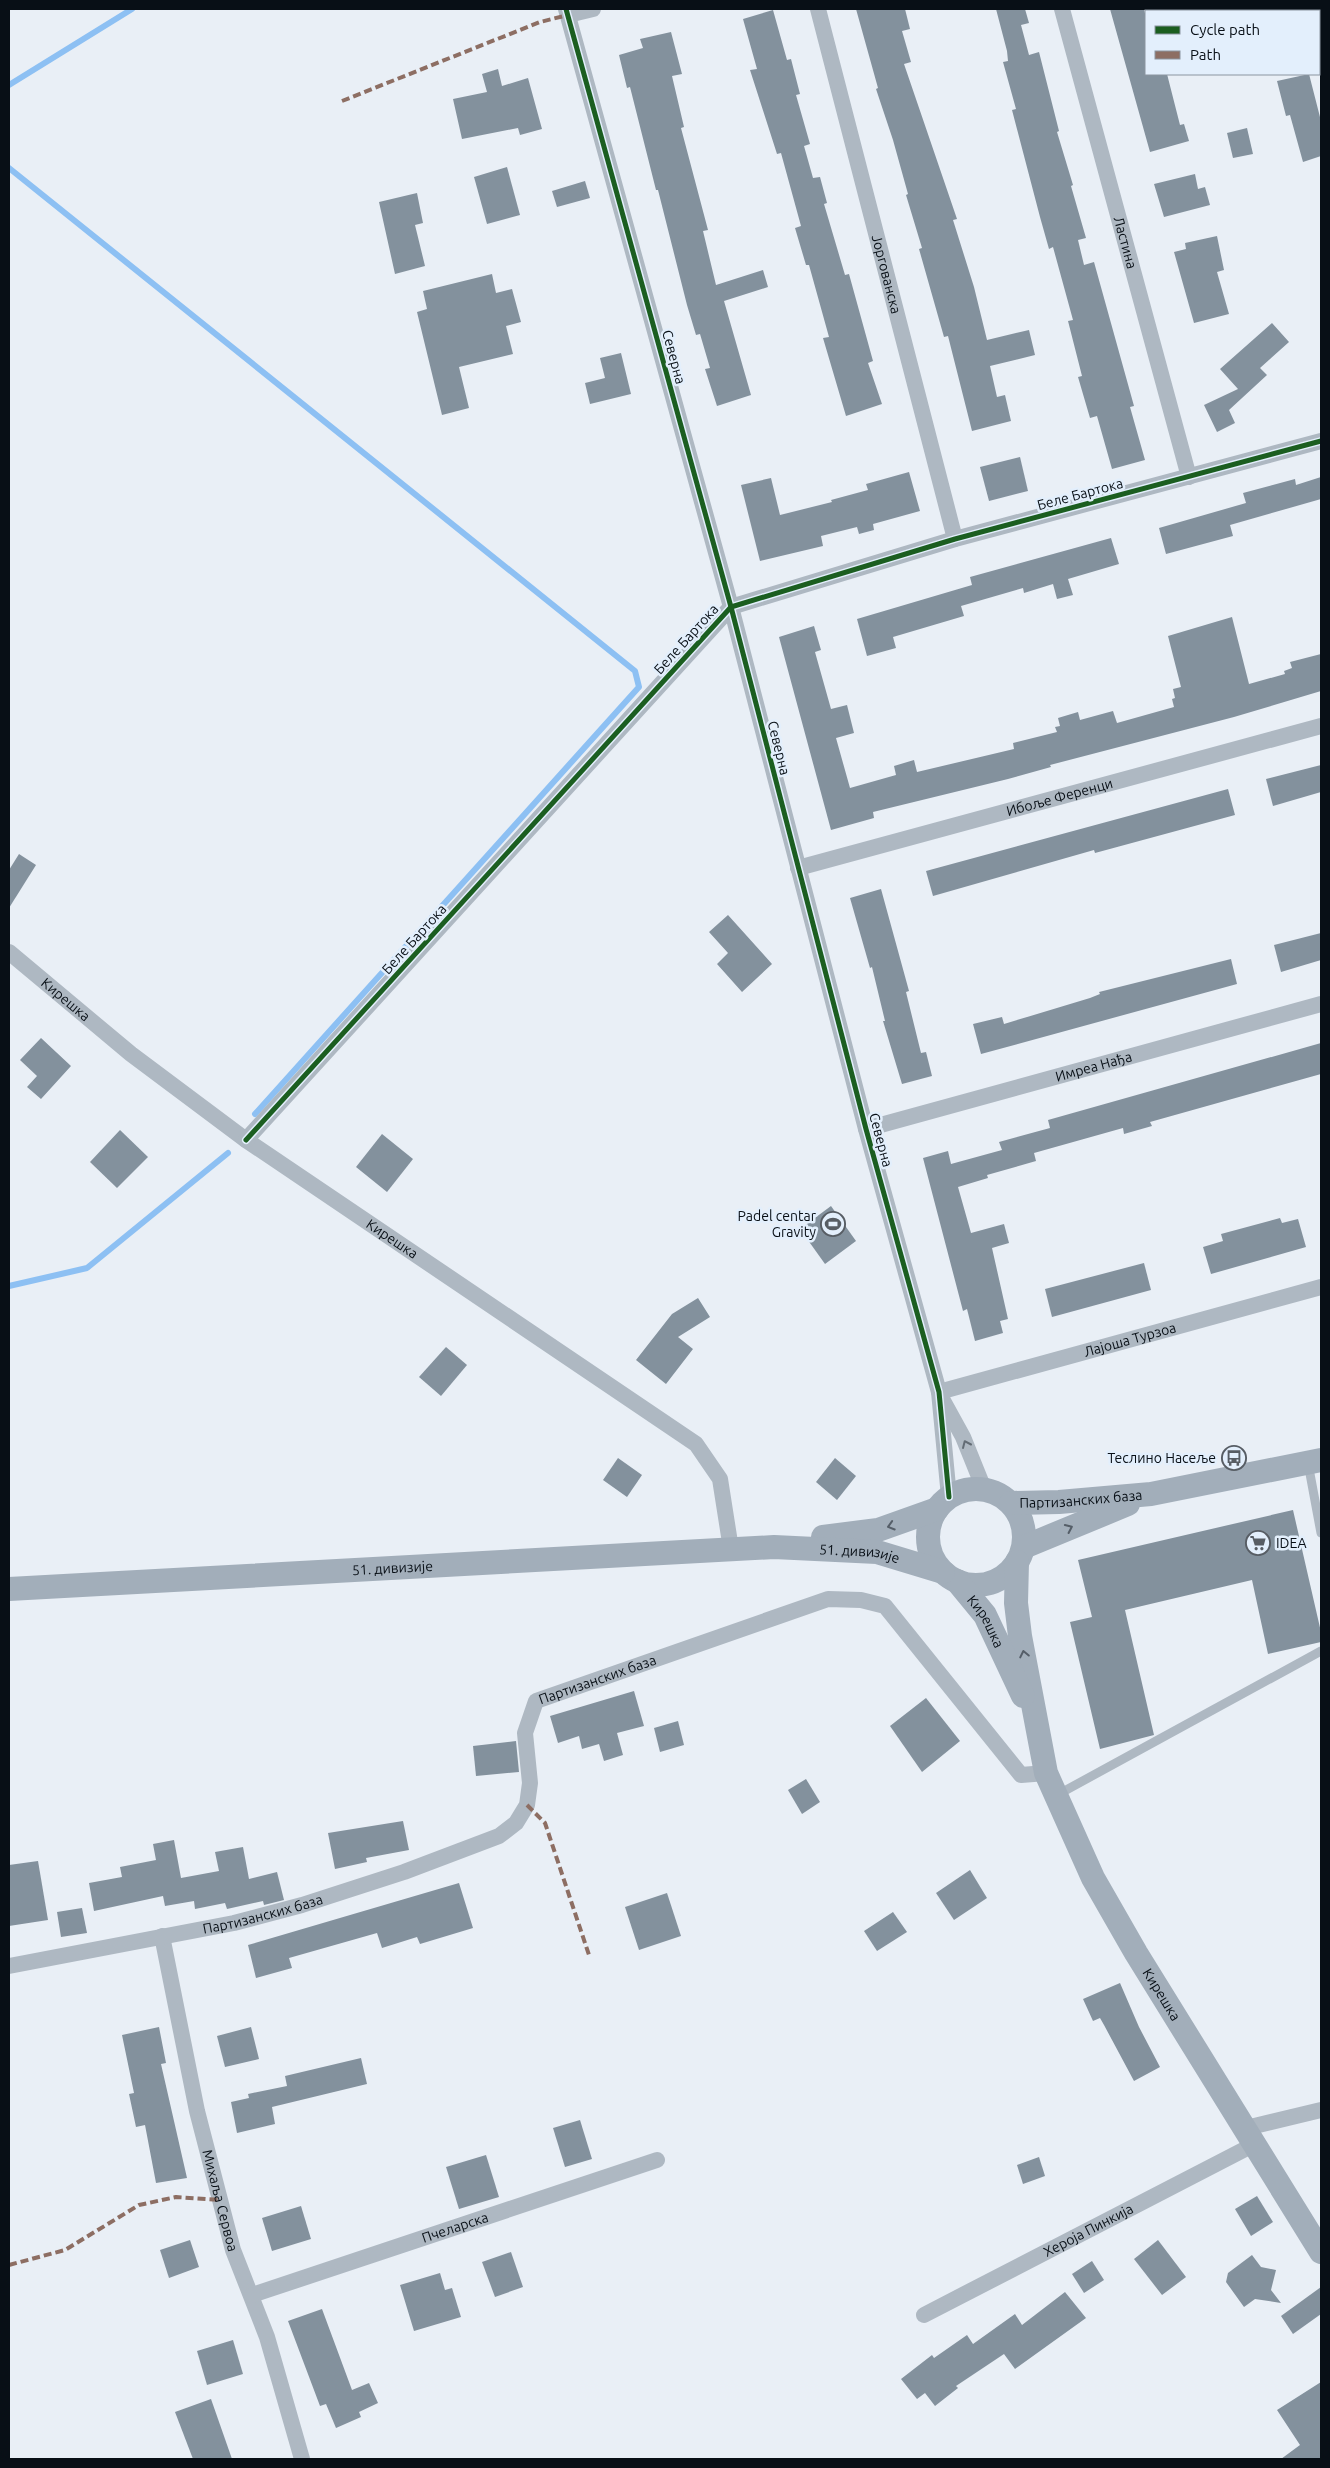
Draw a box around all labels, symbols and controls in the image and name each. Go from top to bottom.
legend [1145,10,1320,75]
text: Cycle path [1190,21,1260,38]
text: Path [1190,46,1221,63]
street label: Ластина [1111,215,1140,270]
street label: Јоргованска [869,233,904,316]
street label: Северна [659,328,689,386]
street label: Беле Бартока [1035,475,1125,513]
street label: Беле Бартока [651,601,721,677]
street label: Северна [765,719,793,777]
street label: Ибоље Ференци [1005,775,1115,819]
street label: Беле Бартока [379,901,449,977]
street label: Кирешка [38,975,93,1024]
street label: Имреа Нађа [1054,1048,1134,1085]
street label: Северна [866,1111,896,1169]
place label: Padel centar Gravity [738,1208,817,1240]
sports icon: Padel centar Gravity [820,1211,846,1237]
street label: Кирешка [363,1216,421,1262]
street label: Лајоша Турзоа [1082,1319,1178,1360]
one-way arrow [962,1440,972,1449]
bus stop icon: Теслино Насеље [1221,1445,1247,1471]
place label: Теслино Насеље [1107,1450,1216,1466]
street label: Партизанских база [1019,1487,1143,1511]
one-way arrow [887,1521,896,1531]
one-way arrow [1064,1524,1073,1535]
supermarket icon: IDEA [1245,1530,1271,1556]
place label: IDEA [1276,1535,1307,1551]
street label: 51. дивизије [819,1541,902,1566]
street label: 51. дивизије [351,1558,433,1578]
street label: Кирешка [964,1592,1007,1650]
one-way arrow [1019,1650,1030,1659]
street label: Партизанских база [536,1652,658,1707]
street label: Партизанских база [201,1891,325,1937]
street label: Кирешка [1139,1965,1184,2024]
street label: Михаља Сервоа [199,2148,241,2253]
street label: Хероја Пинкија [1041,2200,1136,2260]
street label: Пчеларска [420,2209,490,2246]

